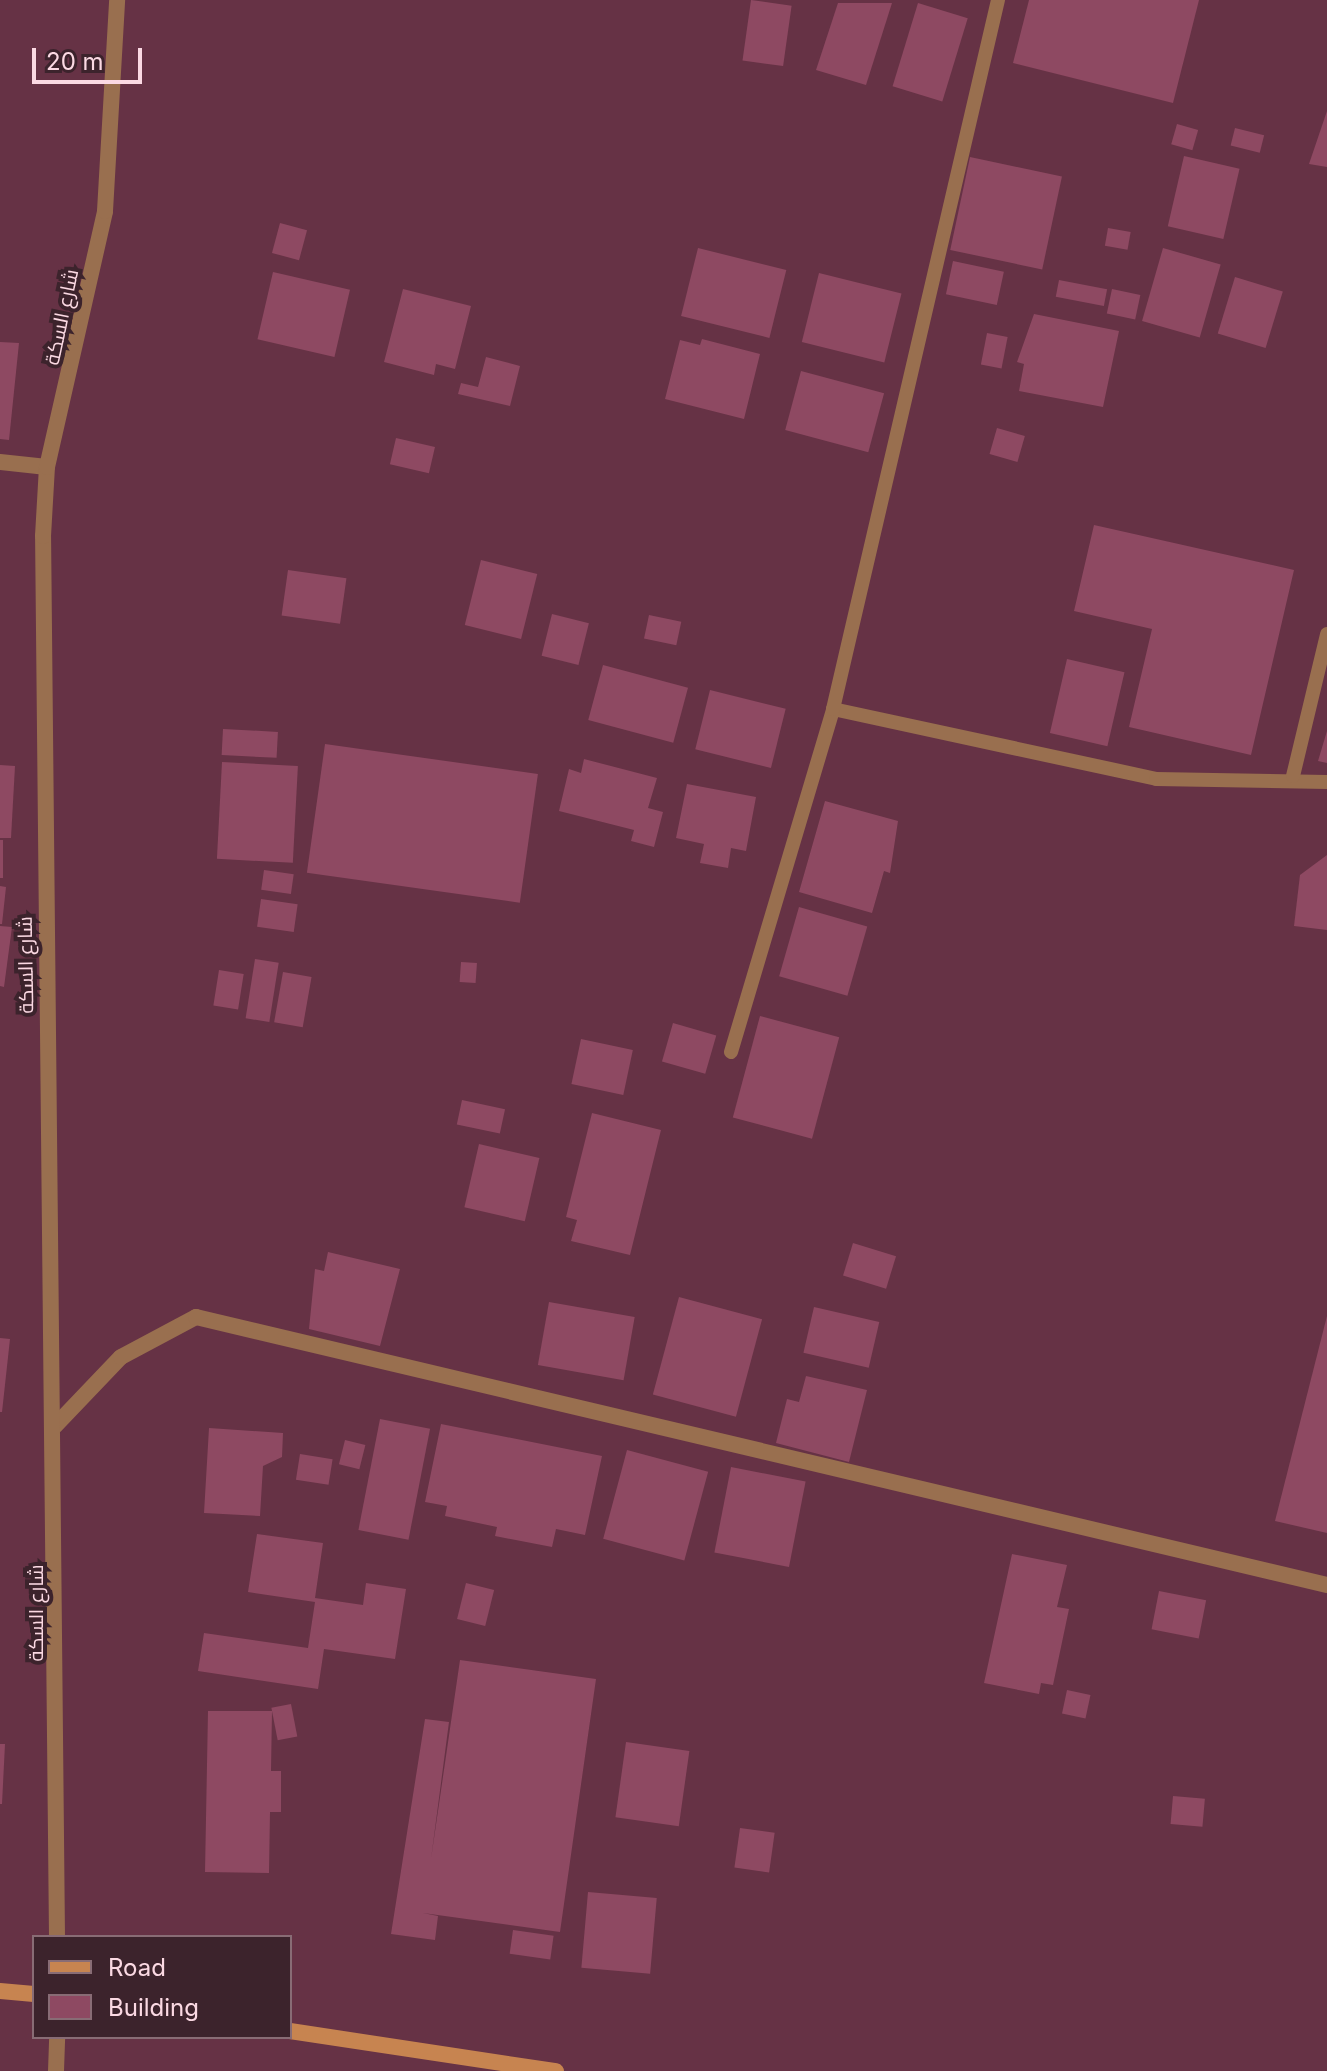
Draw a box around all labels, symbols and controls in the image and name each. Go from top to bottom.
scale bar [36,32,146,82]
text: 20 m [46,47,104,76]
street label: شارع السكة [40,267,84,367]
street label: شارع السكة [13,916,39,1014]
street label: شارع السكة [24,1564,48,1662]
legend [32,1935,292,2039]
text: Road [108,1953,166,1982]
text: Building [108,1993,199,2022]

